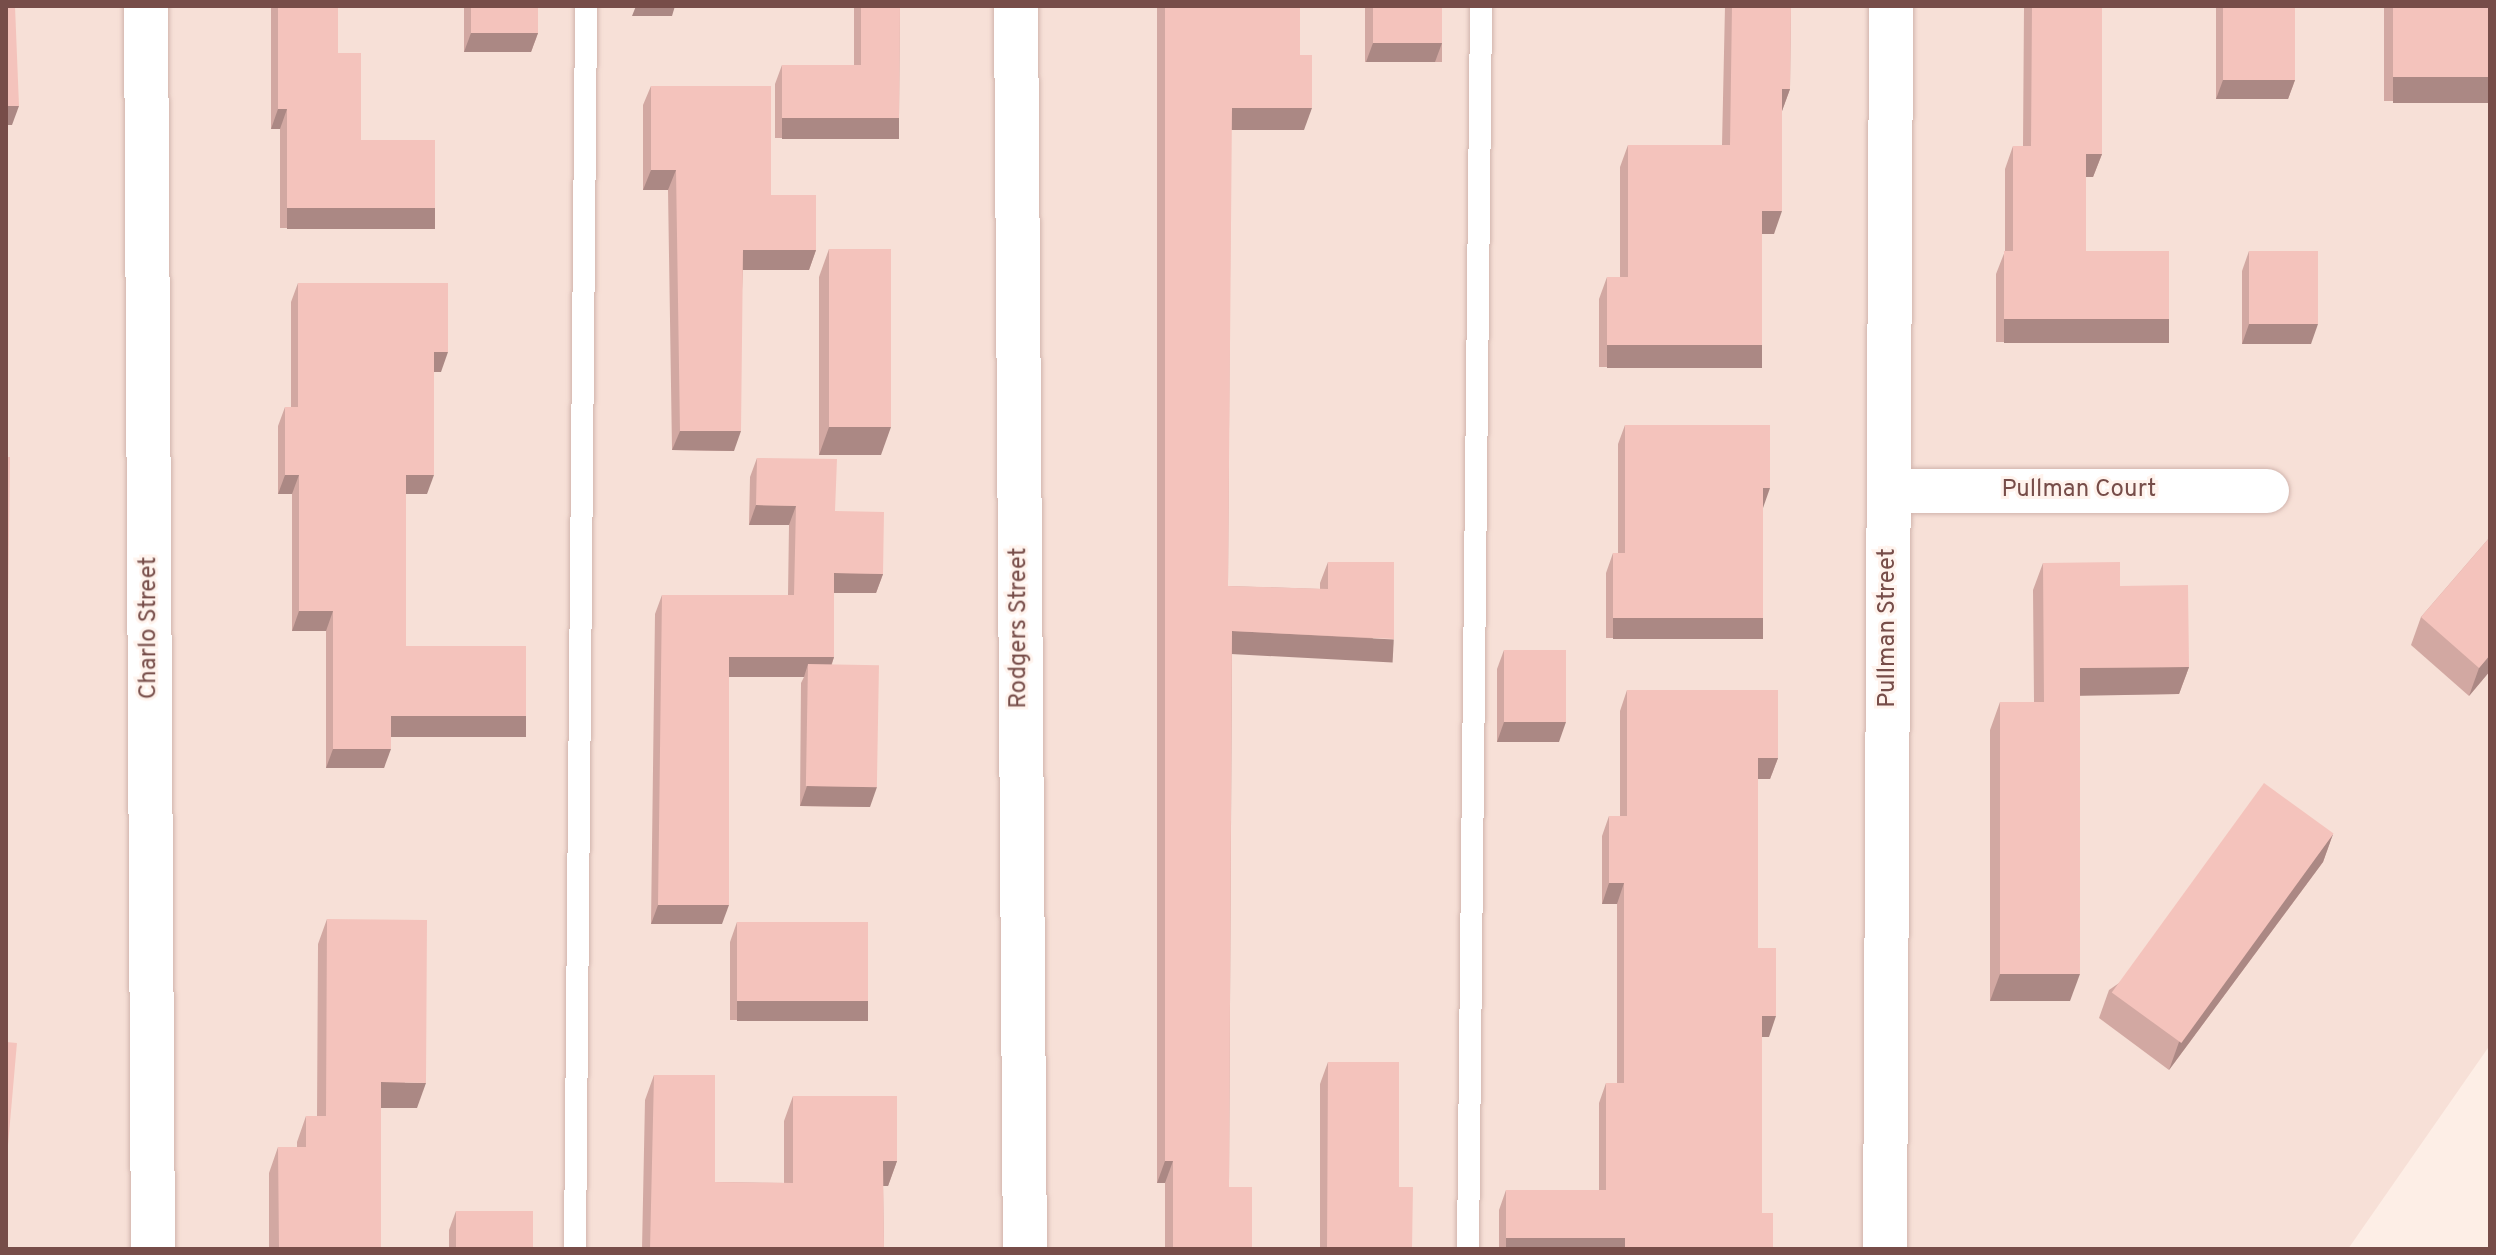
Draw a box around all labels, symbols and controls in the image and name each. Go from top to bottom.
street label: Pullman Court [2002,477,2156,505]
street label: Rodgers Street [1006,547,1034,709]
street label: Pullman Street [1875,548,1903,708]
street label: Charlo Street [136,557,164,699]

